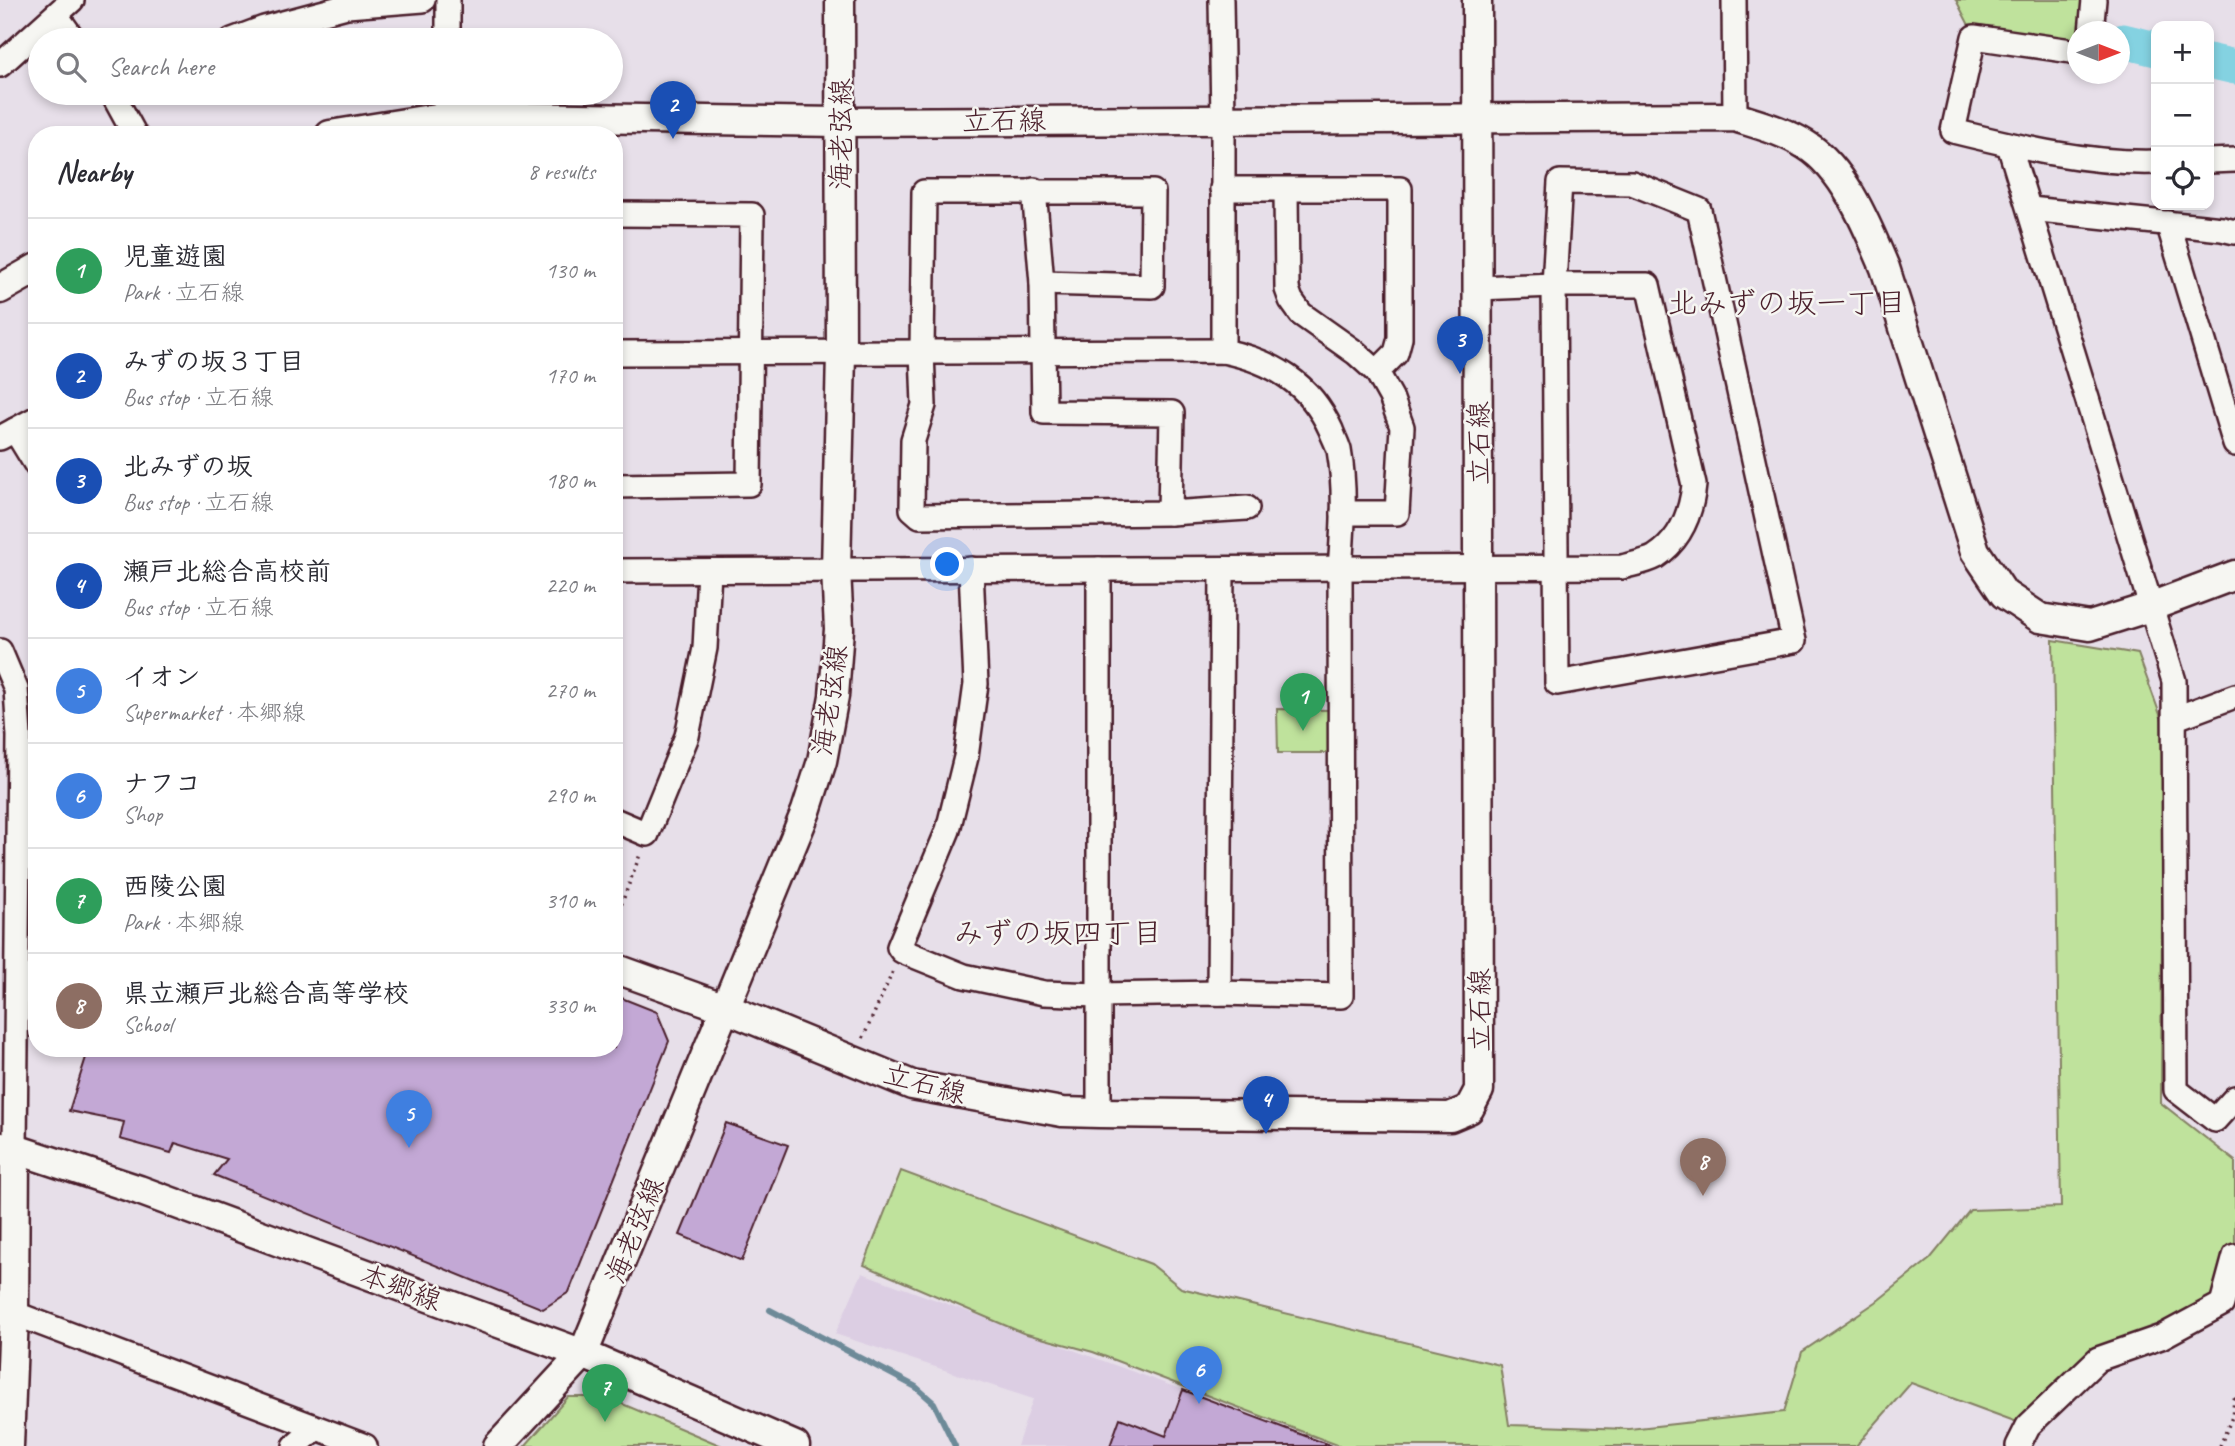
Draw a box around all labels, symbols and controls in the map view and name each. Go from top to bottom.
north arrow [2067,21,2130,84]
map controls [2151,21,2214,210]
button: + [2151,21,2214,84]
search box [28,28,623,105]
icon: search [52,48,90,86]
text: Search here [108,50,214,83]
street label: 海老弦線 [823,78,858,190]
pin: 2 [650,81,696,139]
button: − [2151,84,2214,147]
street label: 立石線 [962,102,1046,139]
button: locate [2151,147,2214,210]
text: Nearby [56,153,132,191]
text: 8 results [528,157,595,186]
text: 児童遊園 [123,240,227,273]
text: 1 [74,256,84,285]
text: 130 m [546,256,595,285]
text: Park · 立石線 [123,278,244,307]
district label: 北みずの坂一丁目 [1668,284,1906,322]
pin: 3 [1437,316,1483,374]
text: みずの坂３丁目 [123,345,304,378]
text: 2 [74,361,84,390]
text: 170 m [546,361,595,390]
text: Bus stop · 立石線 [123,383,274,412]
street label: 立石線 [1461,401,1496,485]
text: 北みずの坂 [123,450,252,483]
text: 3 [74,466,84,495]
text: 180 m [546,466,595,495]
text: Bus stop · 立石線 [123,488,274,517]
your location [930,547,964,581]
text: 瀬戸北総合高校前 [123,555,331,588]
text: 4 [74,571,84,600]
text: 220 m [546,571,595,600]
text: Bus stop · 立石線 [123,593,274,622]
street label: 海老弦線 [804,642,855,758]
text: イオン [123,660,200,693]
pin: 1 [1280,673,1326,731]
text: 5 [74,676,84,705]
text: 270 m [546,676,595,705]
text: Supermarket · 本郷線 [123,698,305,727]
text: ナフコ [123,767,201,800]
text: 6 [74,781,84,810]
text: 290 m [546,781,595,810]
text: Shop [123,800,162,829]
text: 西陵公園 [123,870,227,903]
text: 7 [74,886,84,915]
text: 310 m [546,886,595,915]
text: Park · 本郷線 [123,908,244,937]
district label: みずの坂四丁目 [954,914,1162,952]
street label: 立石線 [1462,968,1497,1052]
text: 県立瀬戸北総合高等学校 [123,977,409,1010]
text: 8 [74,991,84,1020]
text: 330 m [546,991,595,1020]
text: School [123,1010,172,1039]
street label: 立石線 [880,1056,970,1111]
pin: 4 [1243,1076,1289,1134]
pin: 5 [386,1090,432,1148]
pin: 8 [1680,1138,1726,1196]
street label: 海老弦線 [597,1172,672,1289]
street label: 本郷線 [355,1257,446,1318]
pin: 6 [1176,1346,1222,1404]
pin: 7 [582,1364,628,1422]

